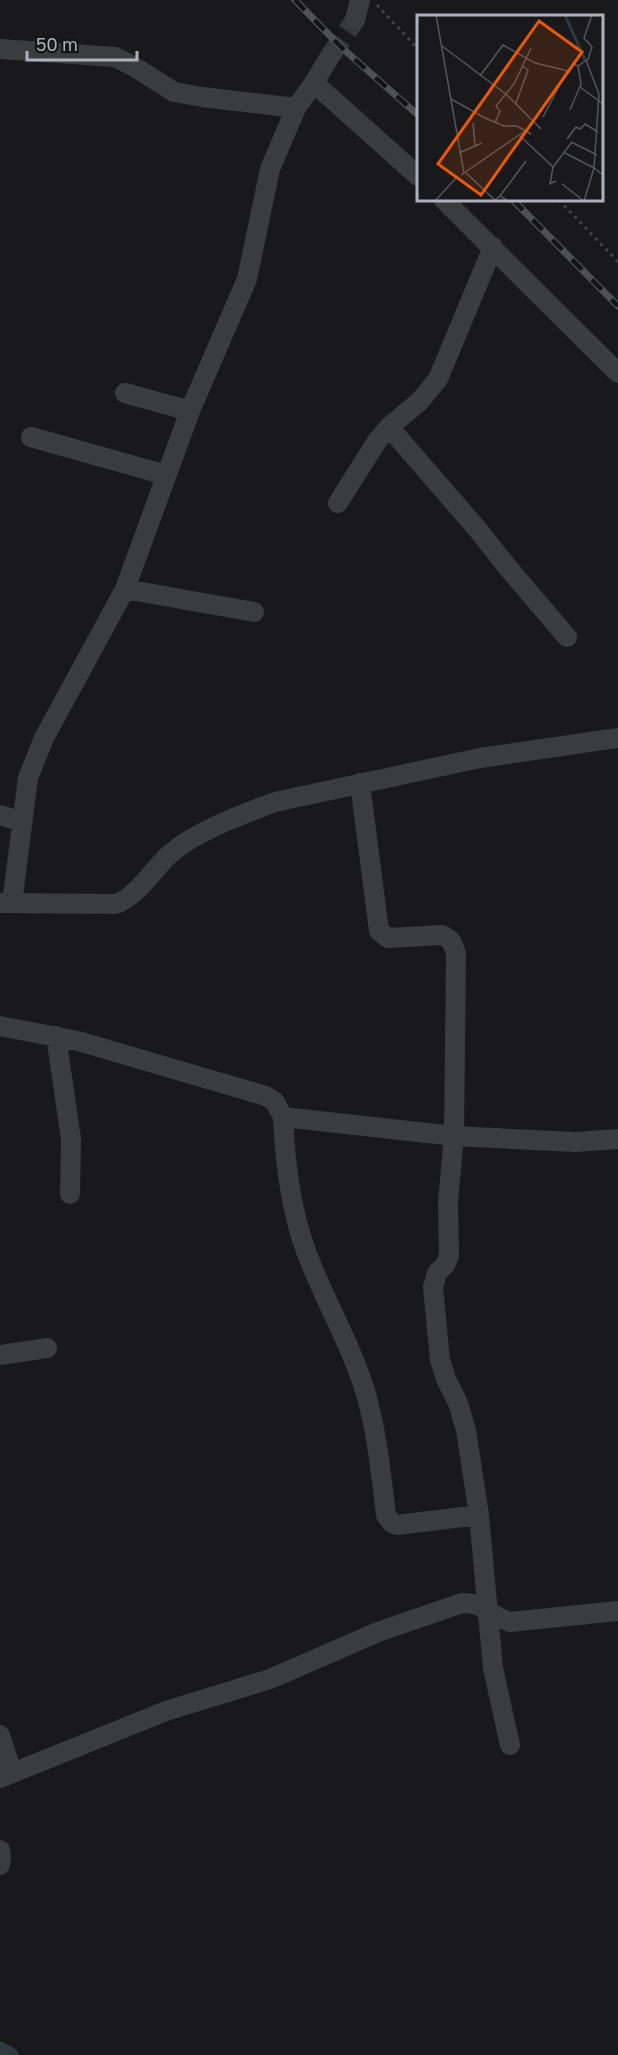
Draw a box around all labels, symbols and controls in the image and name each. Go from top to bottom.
inset map [417,15,603,201]
scale bar [27,24,136,62]
text: 50 m [36,33,78,55]

